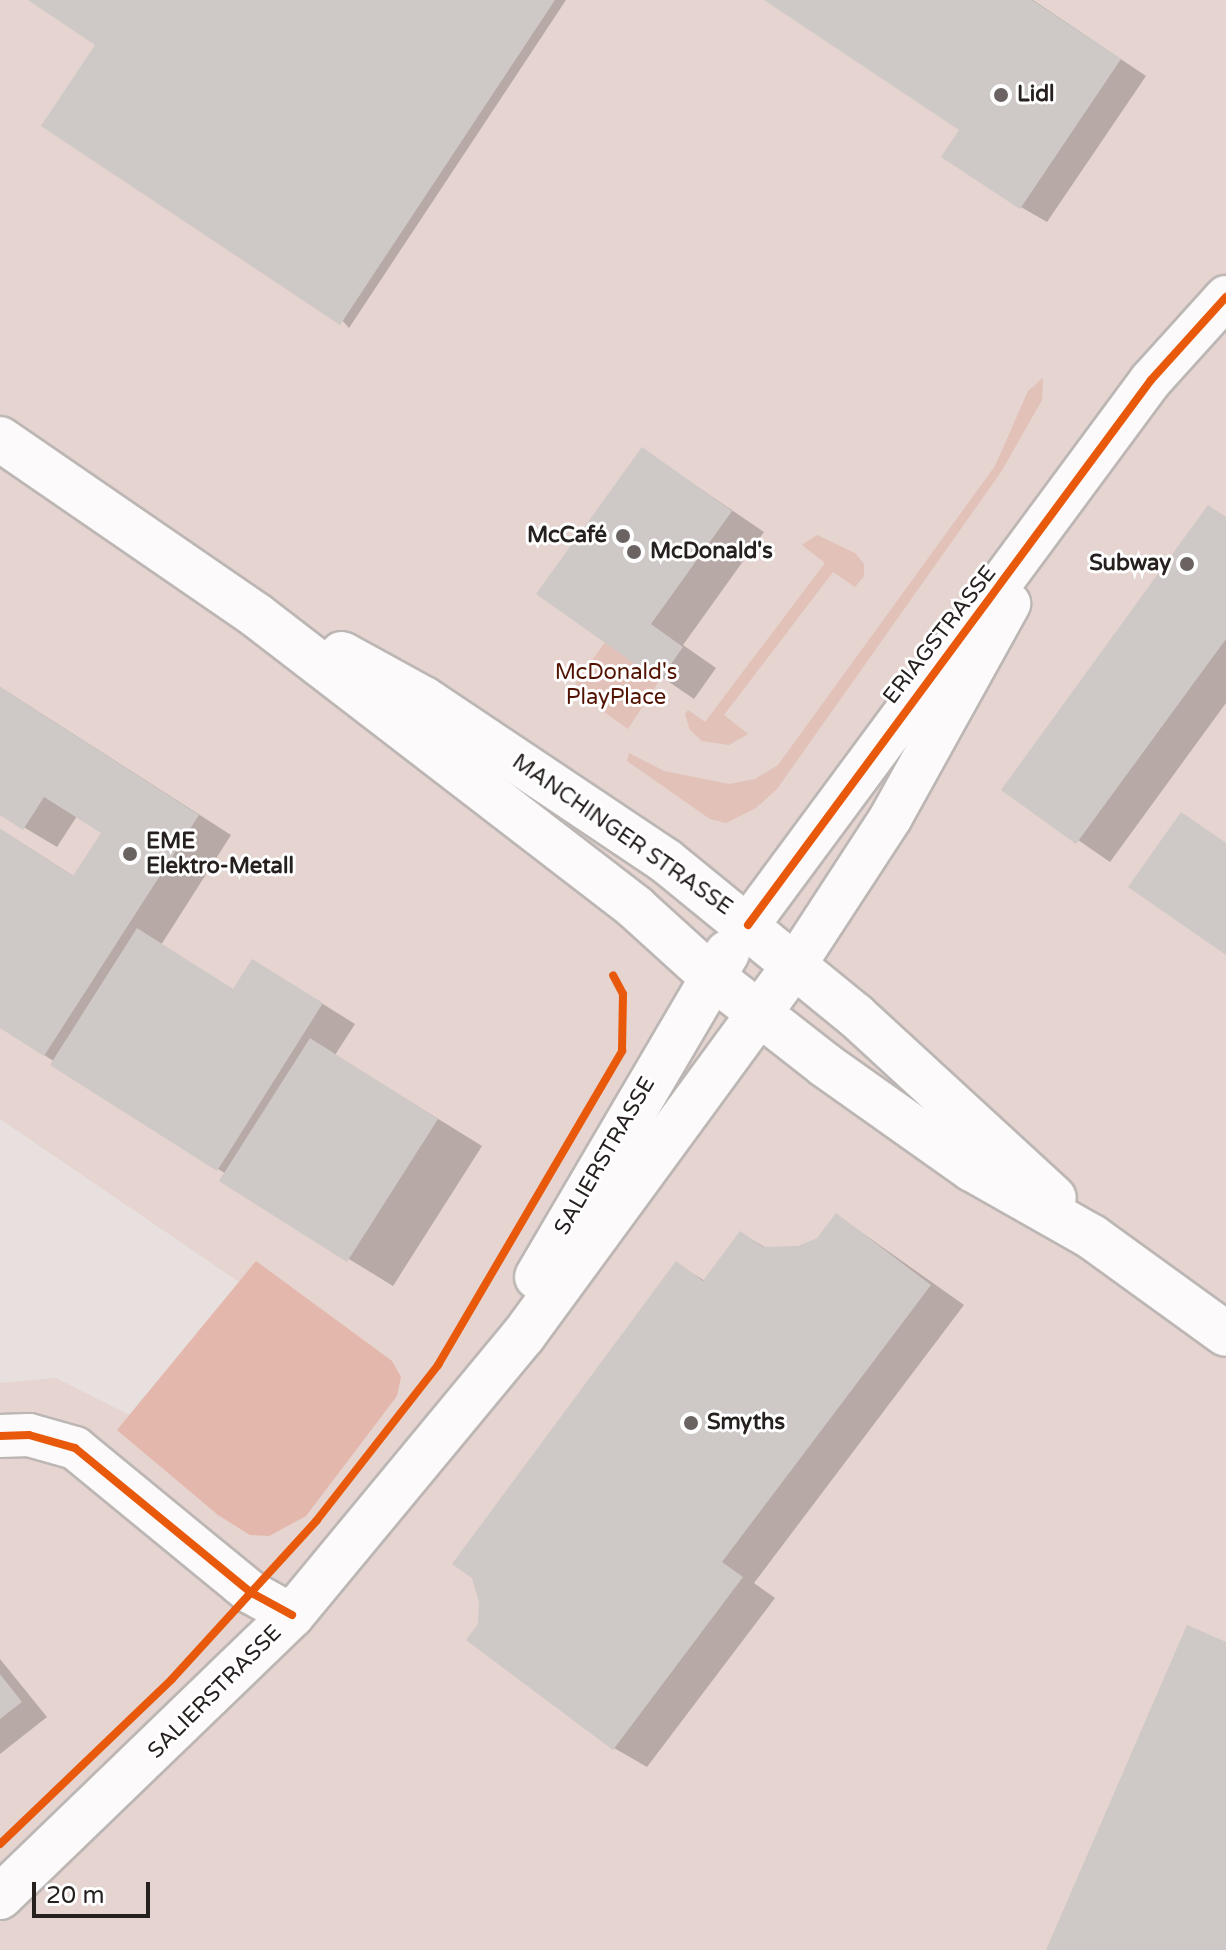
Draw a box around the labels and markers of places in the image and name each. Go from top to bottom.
place label: Lidl [1017,82,1055,108]
marker: Lidl [992,86,1010,104]
place label: McCafé [527,523,607,549]
marker: McCafé [614,527,632,545]
place label: McDonald's [650,539,773,565]
marker: McDonald's [625,543,643,561]
place label: Subway [1089,551,1171,577]
marker: Subway [1178,555,1196,573]
place label: EME Elektro-Metall [146,828,294,880]
marker: EME Elektro-Metall [121,845,139,863]
place label: Smyths [707,1410,785,1436]
marker: Smyths [682,1414,700,1432]

